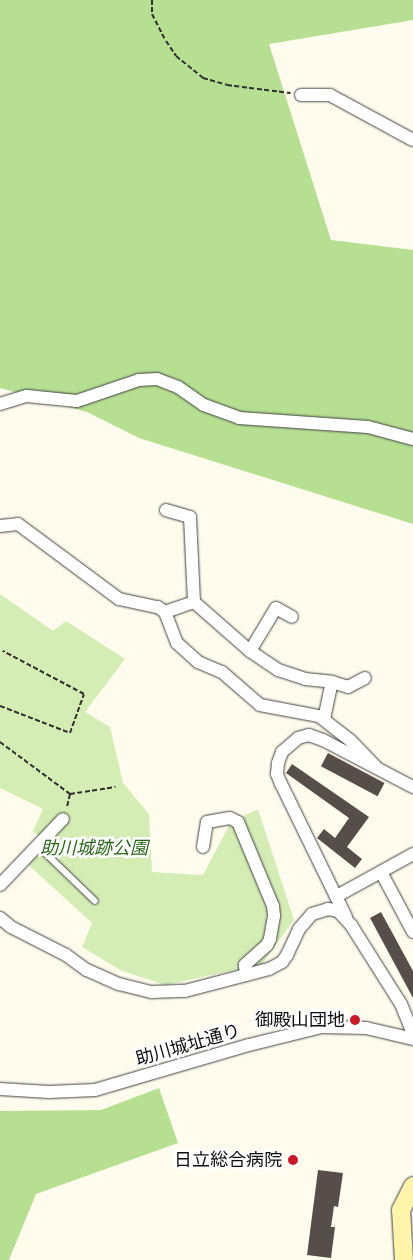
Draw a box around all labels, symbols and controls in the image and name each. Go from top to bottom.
park label: 助川城跡公園 [40,837,148,859]
place label: 御殿山団地 [255,1009,345,1031]
marker: 御殿山団地 [349,1014,361,1026]
street label: 助川城址通り [133,1020,243,1070]
place label: 日立総合病院 [174,1149,282,1171]
marker: 日立総合病院 [286,1153,300,1167]

